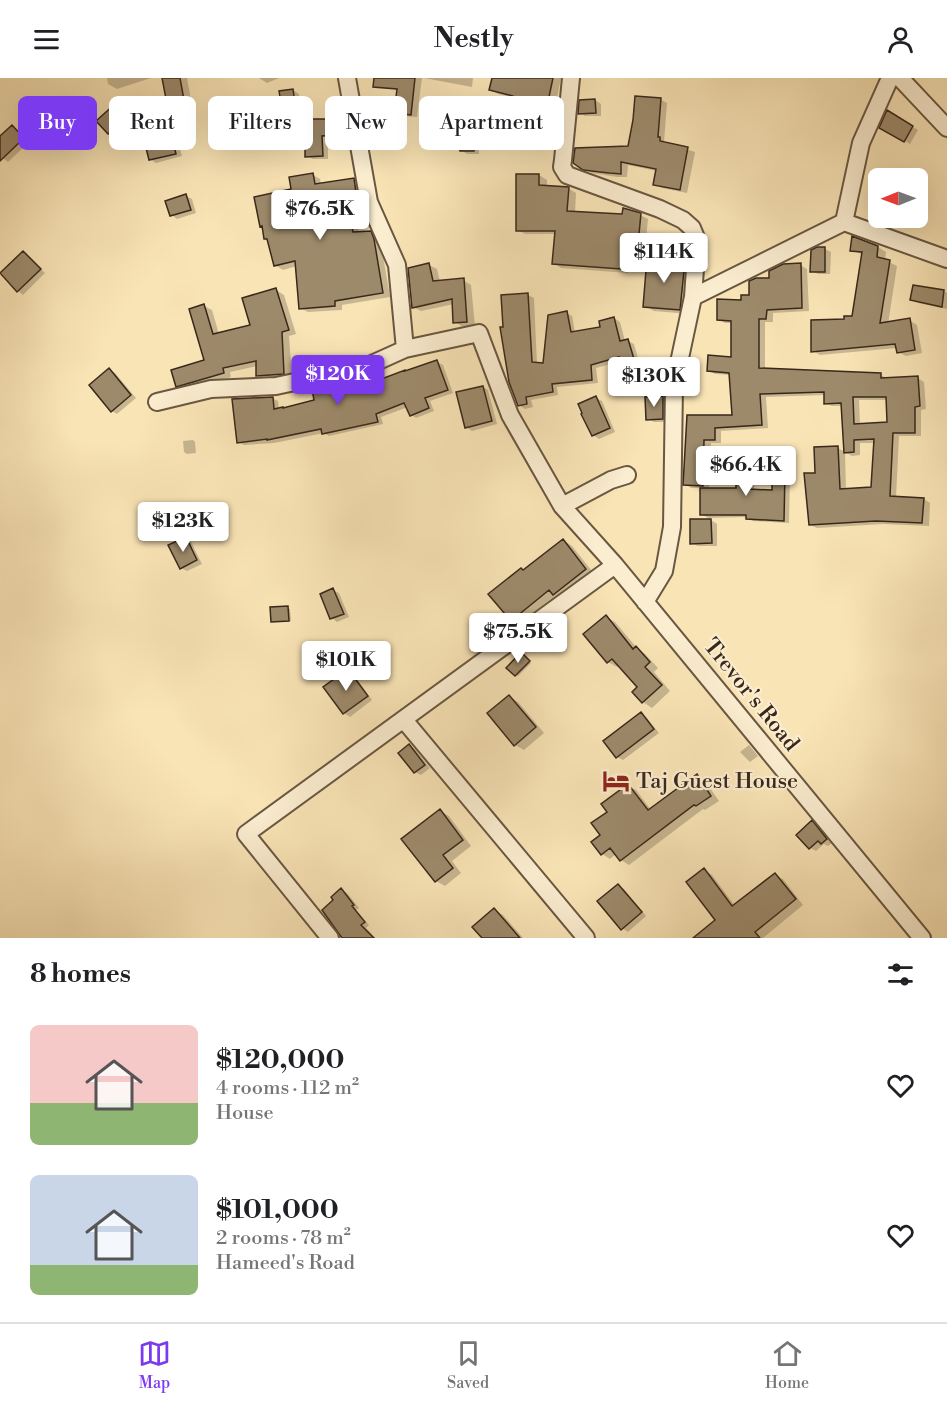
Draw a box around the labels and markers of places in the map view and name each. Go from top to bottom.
pin: $76.5K [271,190,369,241]
pin: $114K [622,233,706,284]
pin: $120K [296,355,380,406]
pin: $130K [612,357,696,408]
pin: $66.4K [697,446,795,497]
pin: $123K [141,502,225,553]
pin: $75.5K [469,613,567,664]
pin: $101K [304,641,388,692]
hotel icon: Taj Guest House [601,766,631,796]
place label: Taj Guest House [636,768,798,795]

